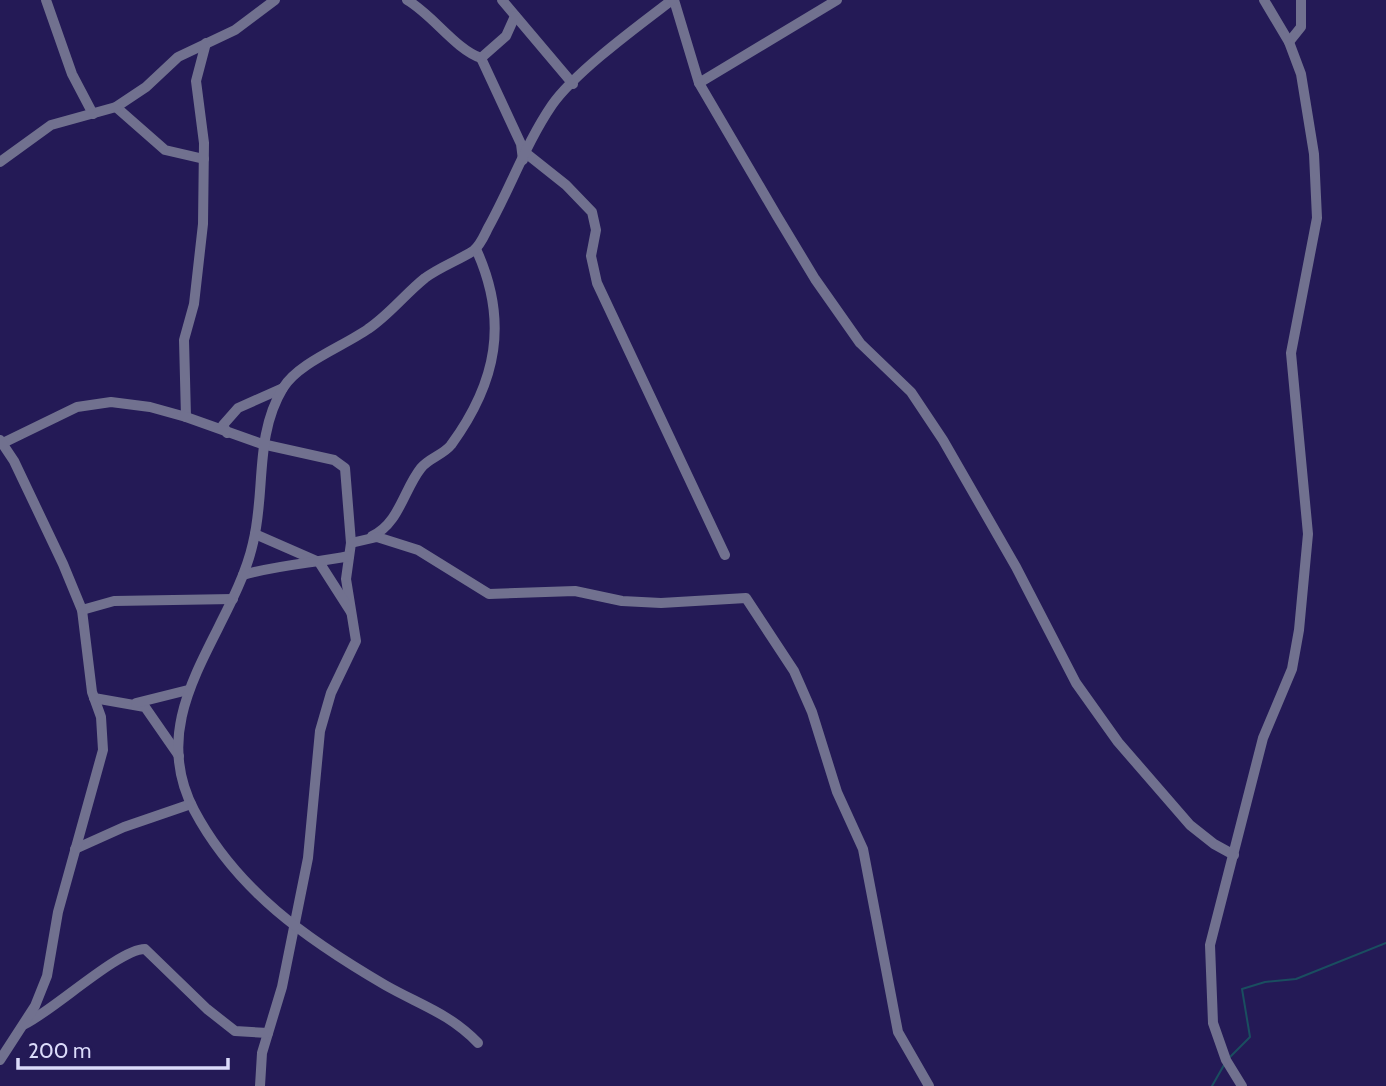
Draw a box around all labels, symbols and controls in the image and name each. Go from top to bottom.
scale bar [18,1026,228,1070]
text: 200 m [28,1038,91,1063]

